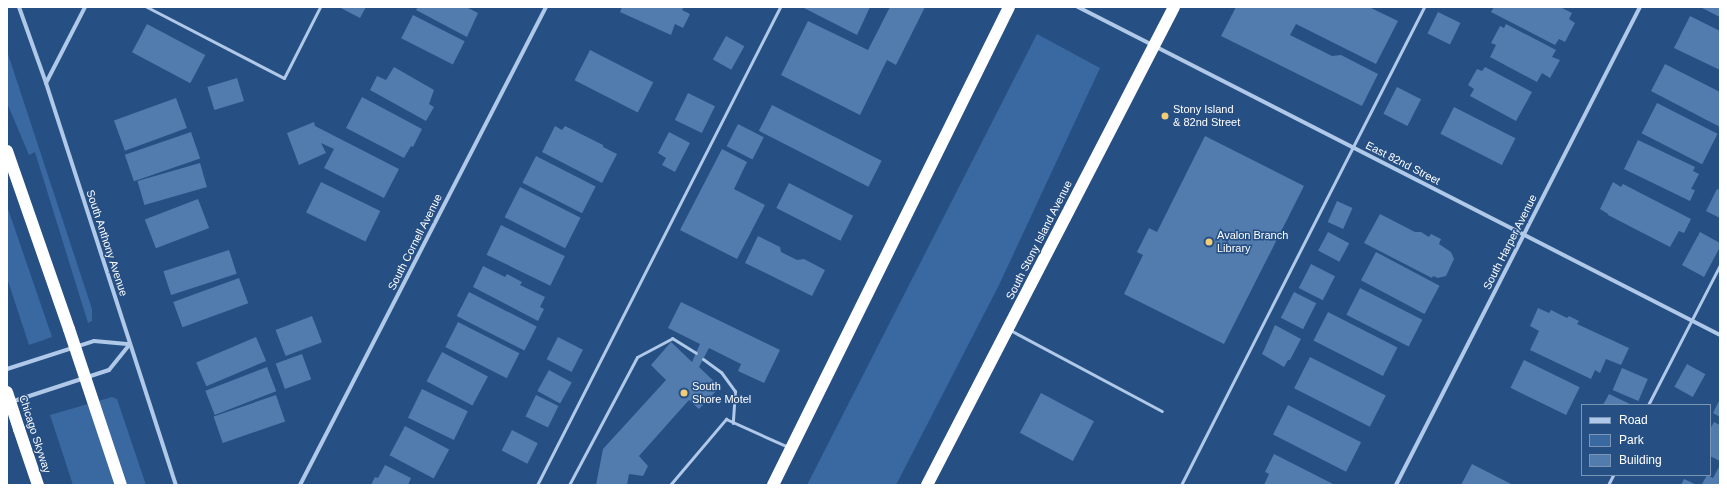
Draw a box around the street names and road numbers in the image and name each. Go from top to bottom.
street label: East 82nd Street [1363,139,1443,187]
street label: South Stony Island Avenue [1003,178,1075,302]
street label: South Anthony Avenue [83,188,131,298]
street label: South Cornell Avenue [385,191,445,293]
street label: South Harper Avenue [1480,192,1540,292]
street label: Chicago Skyway [16,393,54,475]

